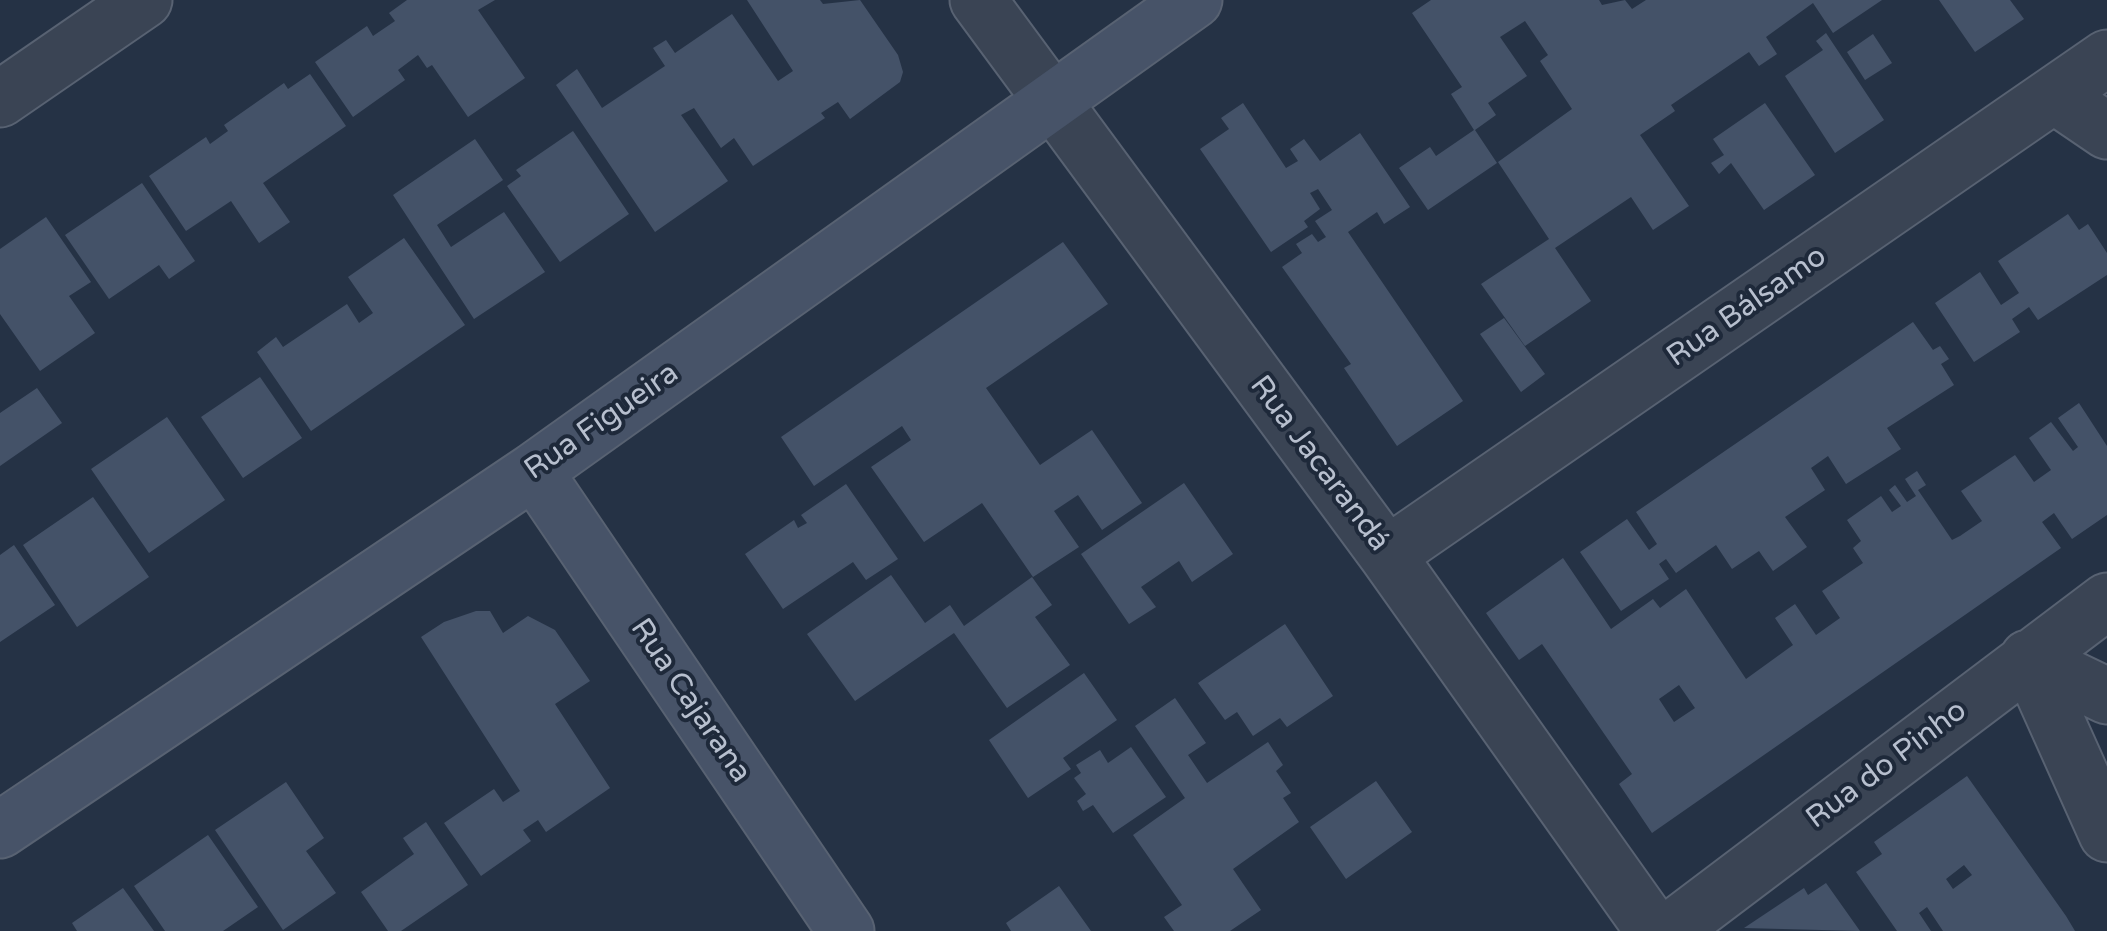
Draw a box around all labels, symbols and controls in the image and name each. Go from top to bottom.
street label: Rua Bálsamo [1660,239,1834,375]
street label: Rua Figueira [518,356,686,488]
street label: Rua Jacarandá [1241,369,1397,559]
street label: Rua Cajarana [622,612,758,790]
street label: Rua do Pinho [1800,693,1974,837]

